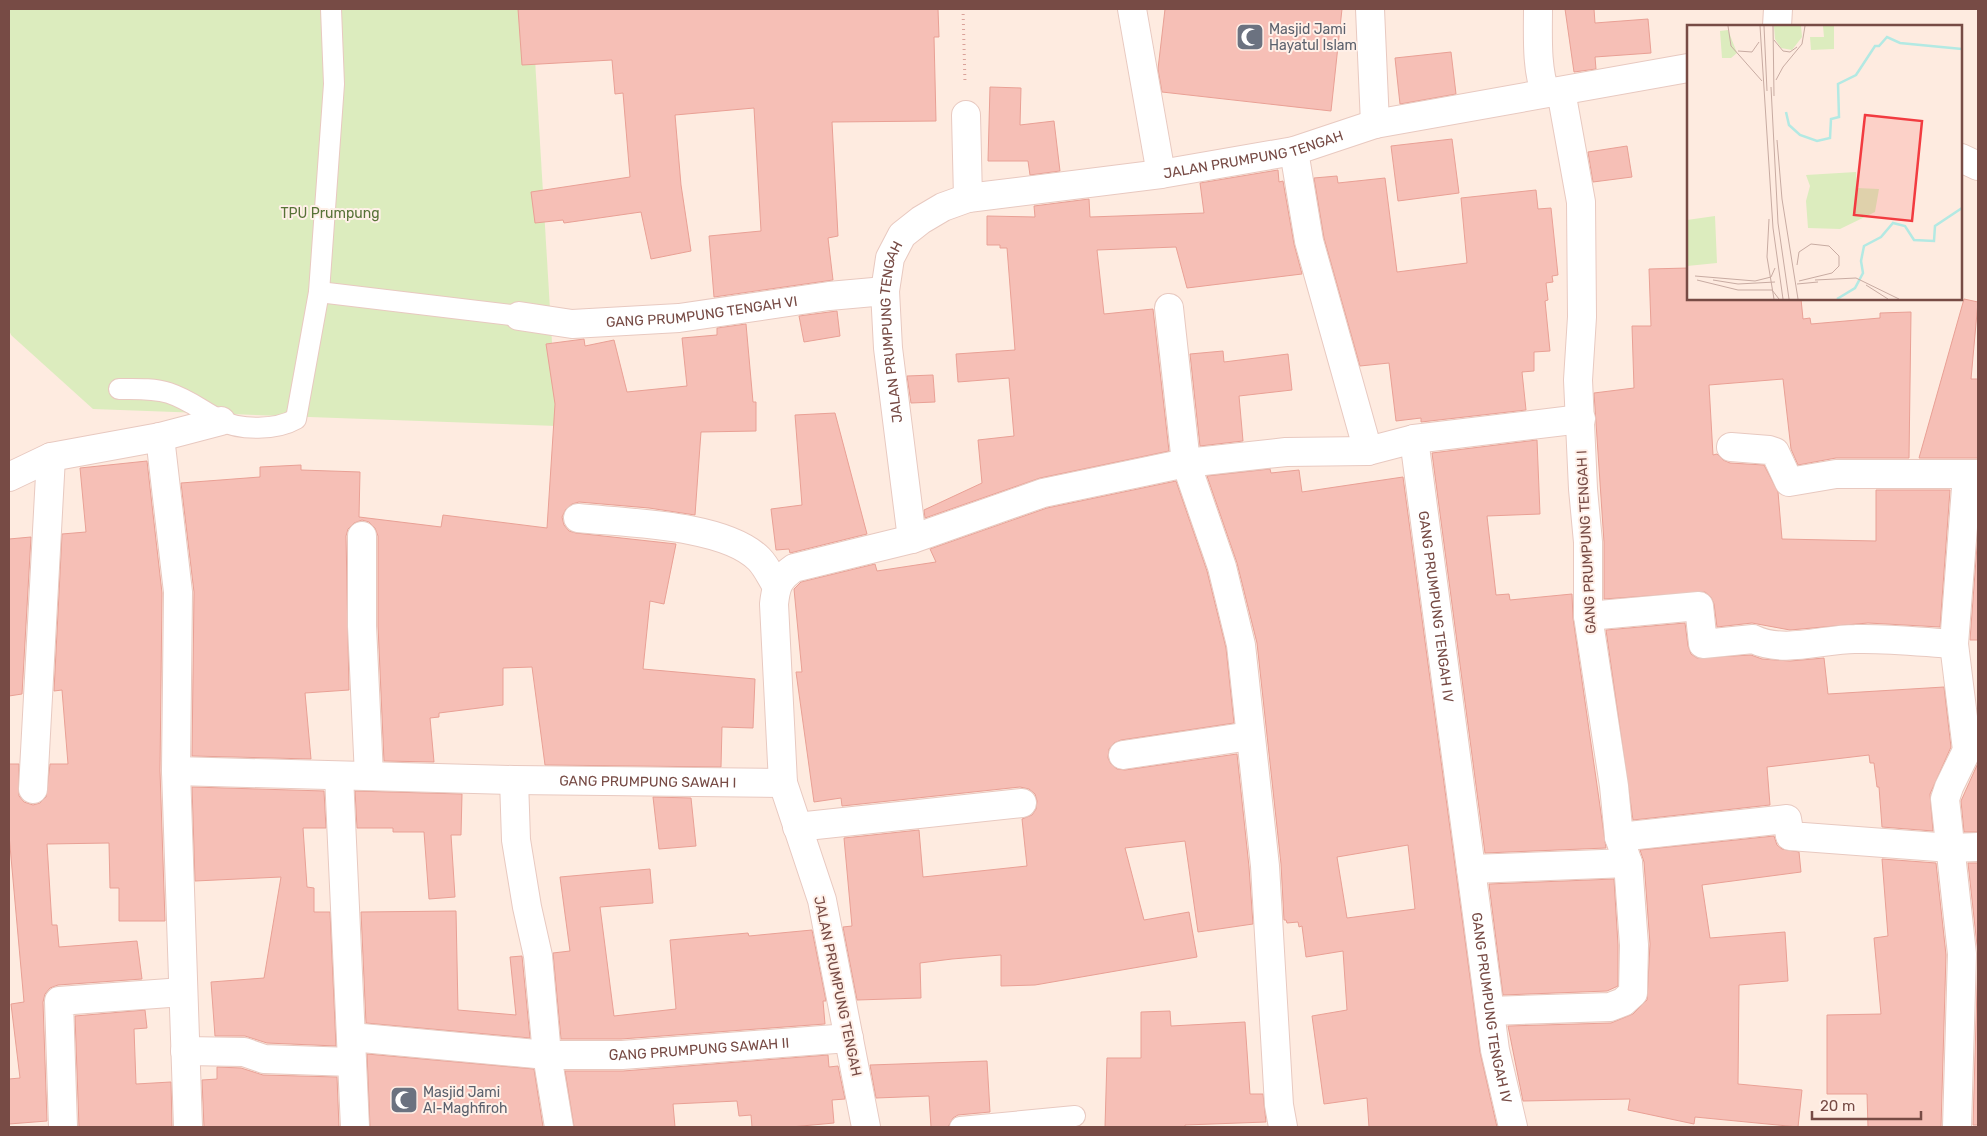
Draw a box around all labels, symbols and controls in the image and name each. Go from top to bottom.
place label: Masjid Jami Hayatul Islam [1269,21,1357,54]
mosque icon: Masjid Jami Hayatul Islam [1235,22,1265,52]
inset map [1687,25,1962,300]
street label: JALAN PRUMPUNG TENGAH [1162,127,1345,182]
park label: TPU Prumpung [280,205,380,222]
street label: JALAN PRUMPUNG TENGAH [877,238,906,424]
street label: GANG PRUMPUNG TENGAH VI [605,293,799,331]
street label: GANG PRUMPUNG TENGAH I [1573,450,1600,634]
street label: GANG PRUMPUNG TENGAH IV [1415,510,1457,704]
street label: GANG PRUMPUNG SAWAH I [559,773,737,791]
street label: JALAN PRUMPUNG TENGAH [810,894,865,1078]
street label: GANG PRUMPUNG TENGAH IV [1468,911,1515,1105]
street label: GANG PRUMPUNG SAWAH II [609,1034,790,1064]
place label: Masjid Jami Al-Maghfiroh [423,1084,508,1117]
mosque icon: Masjid Jami Al-Maghfiroh [389,1085,419,1115]
scale bar [1812,1088,1921,1120]
text: 20 m [1820,1097,1855,1115]

